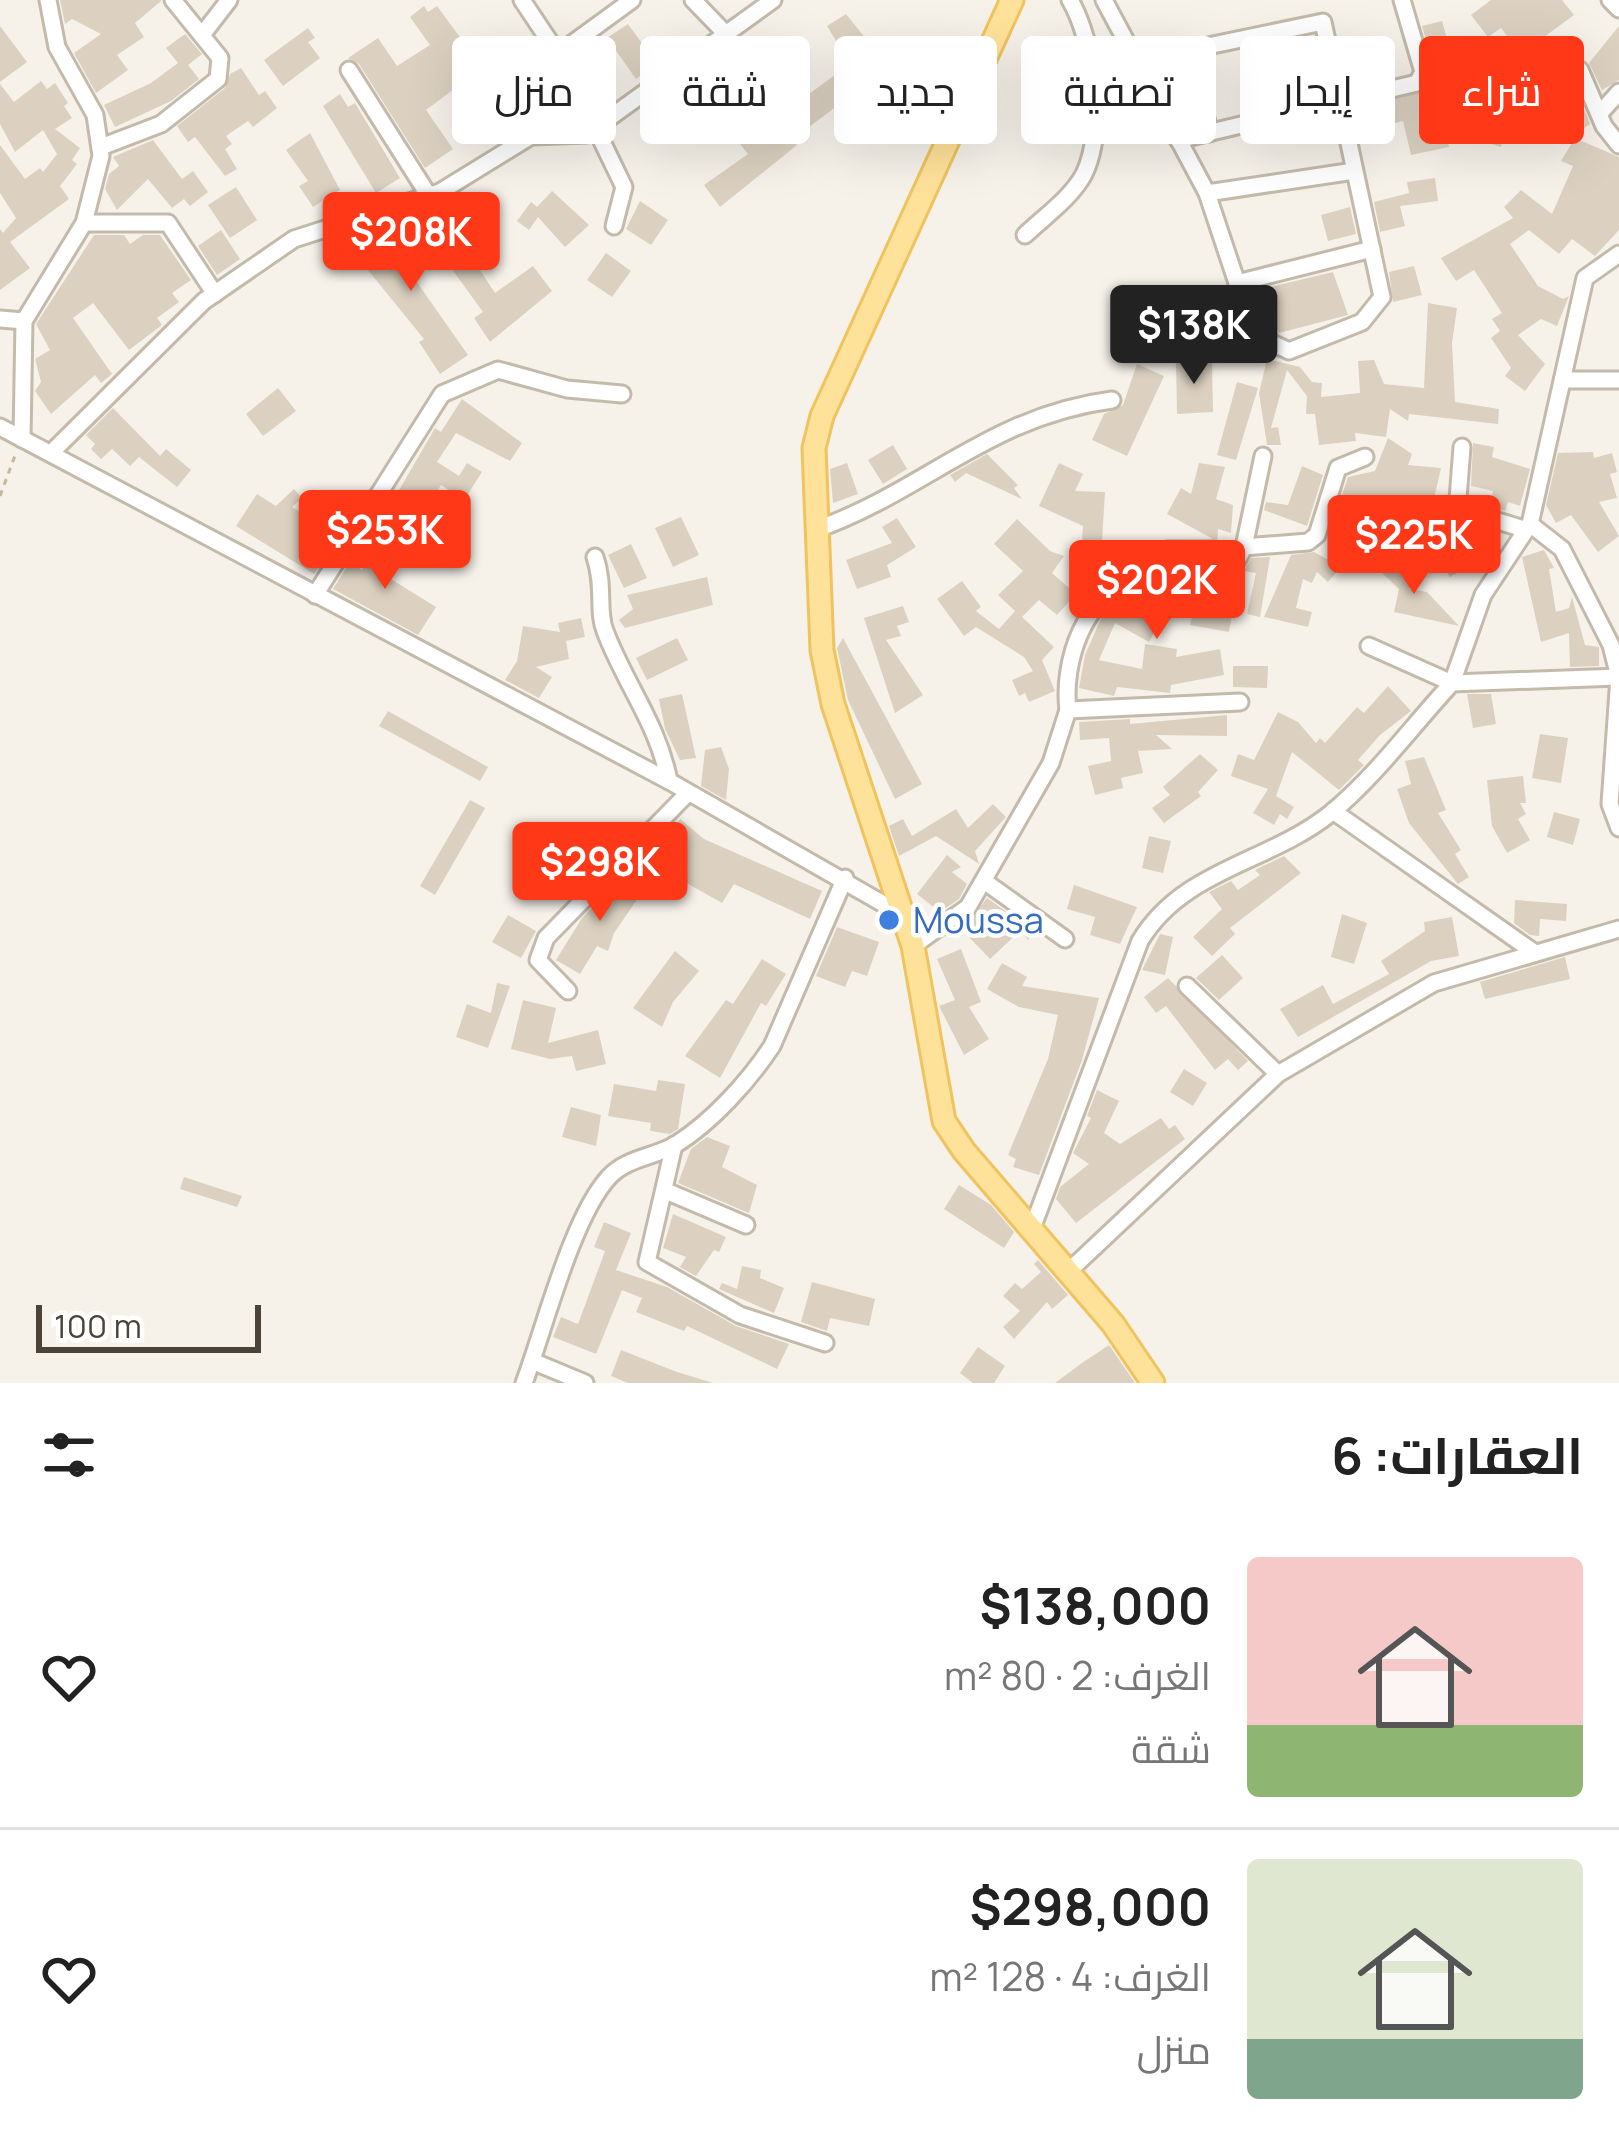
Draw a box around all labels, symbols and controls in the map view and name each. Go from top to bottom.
chip: منزل [452,36,616,144]
chip: شقة [640,36,810,144]
chip: جديد [834,36,997,144]
chip: تصفية [1021,36,1216,144]
chip: إيجار [1240,36,1395,144]
chip: شراء [1419,36,1584,144]
pin: $208K [327,192,495,294]
text: $208K [350,204,472,258]
pin: $138K [1110,285,1278,387]
text: $138K [1137,297,1251,351]
pin: $253K [301,490,469,592]
pin: $225K [1330,495,1498,597]
text: $253K [326,502,444,556]
text: $225K [1354,507,1474,561]
pin: $202K [1073,540,1241,642]
text: $202K [1096,552,1218,606]
pin: $298K [516,822,684,924]
text: $298K [539,834,661,888]
place label: Moussa [913,895,1044,944]
marker: Moussa [876,907,902,933]
scale bar [36,1299,261,1352]
text: 100 m [54,1303,142,1348]
text: العقارات: 6 [1331,1420,1583,1489]
icon: filters [36,1422,102,1488]
text: $138,000 [980,1570,1211,1639]
icon: home [1343,1605,1487,1749]
icon: heart [36,1644,102,1710]
text: الغرف: 2 · 80 m² [944,1648,1211,1702]
text: شقة [1131,1721,1211,1775]
text: $298,000 [970,1871,1211,1940]
icon: home [1343,1907,1487,2051]
icon: heart [36,1946,102,2012]
text: الغرف: 4 · 128 m² [930,1949,1211,2003]
text: منزل [1137,2022,1211,2076]

